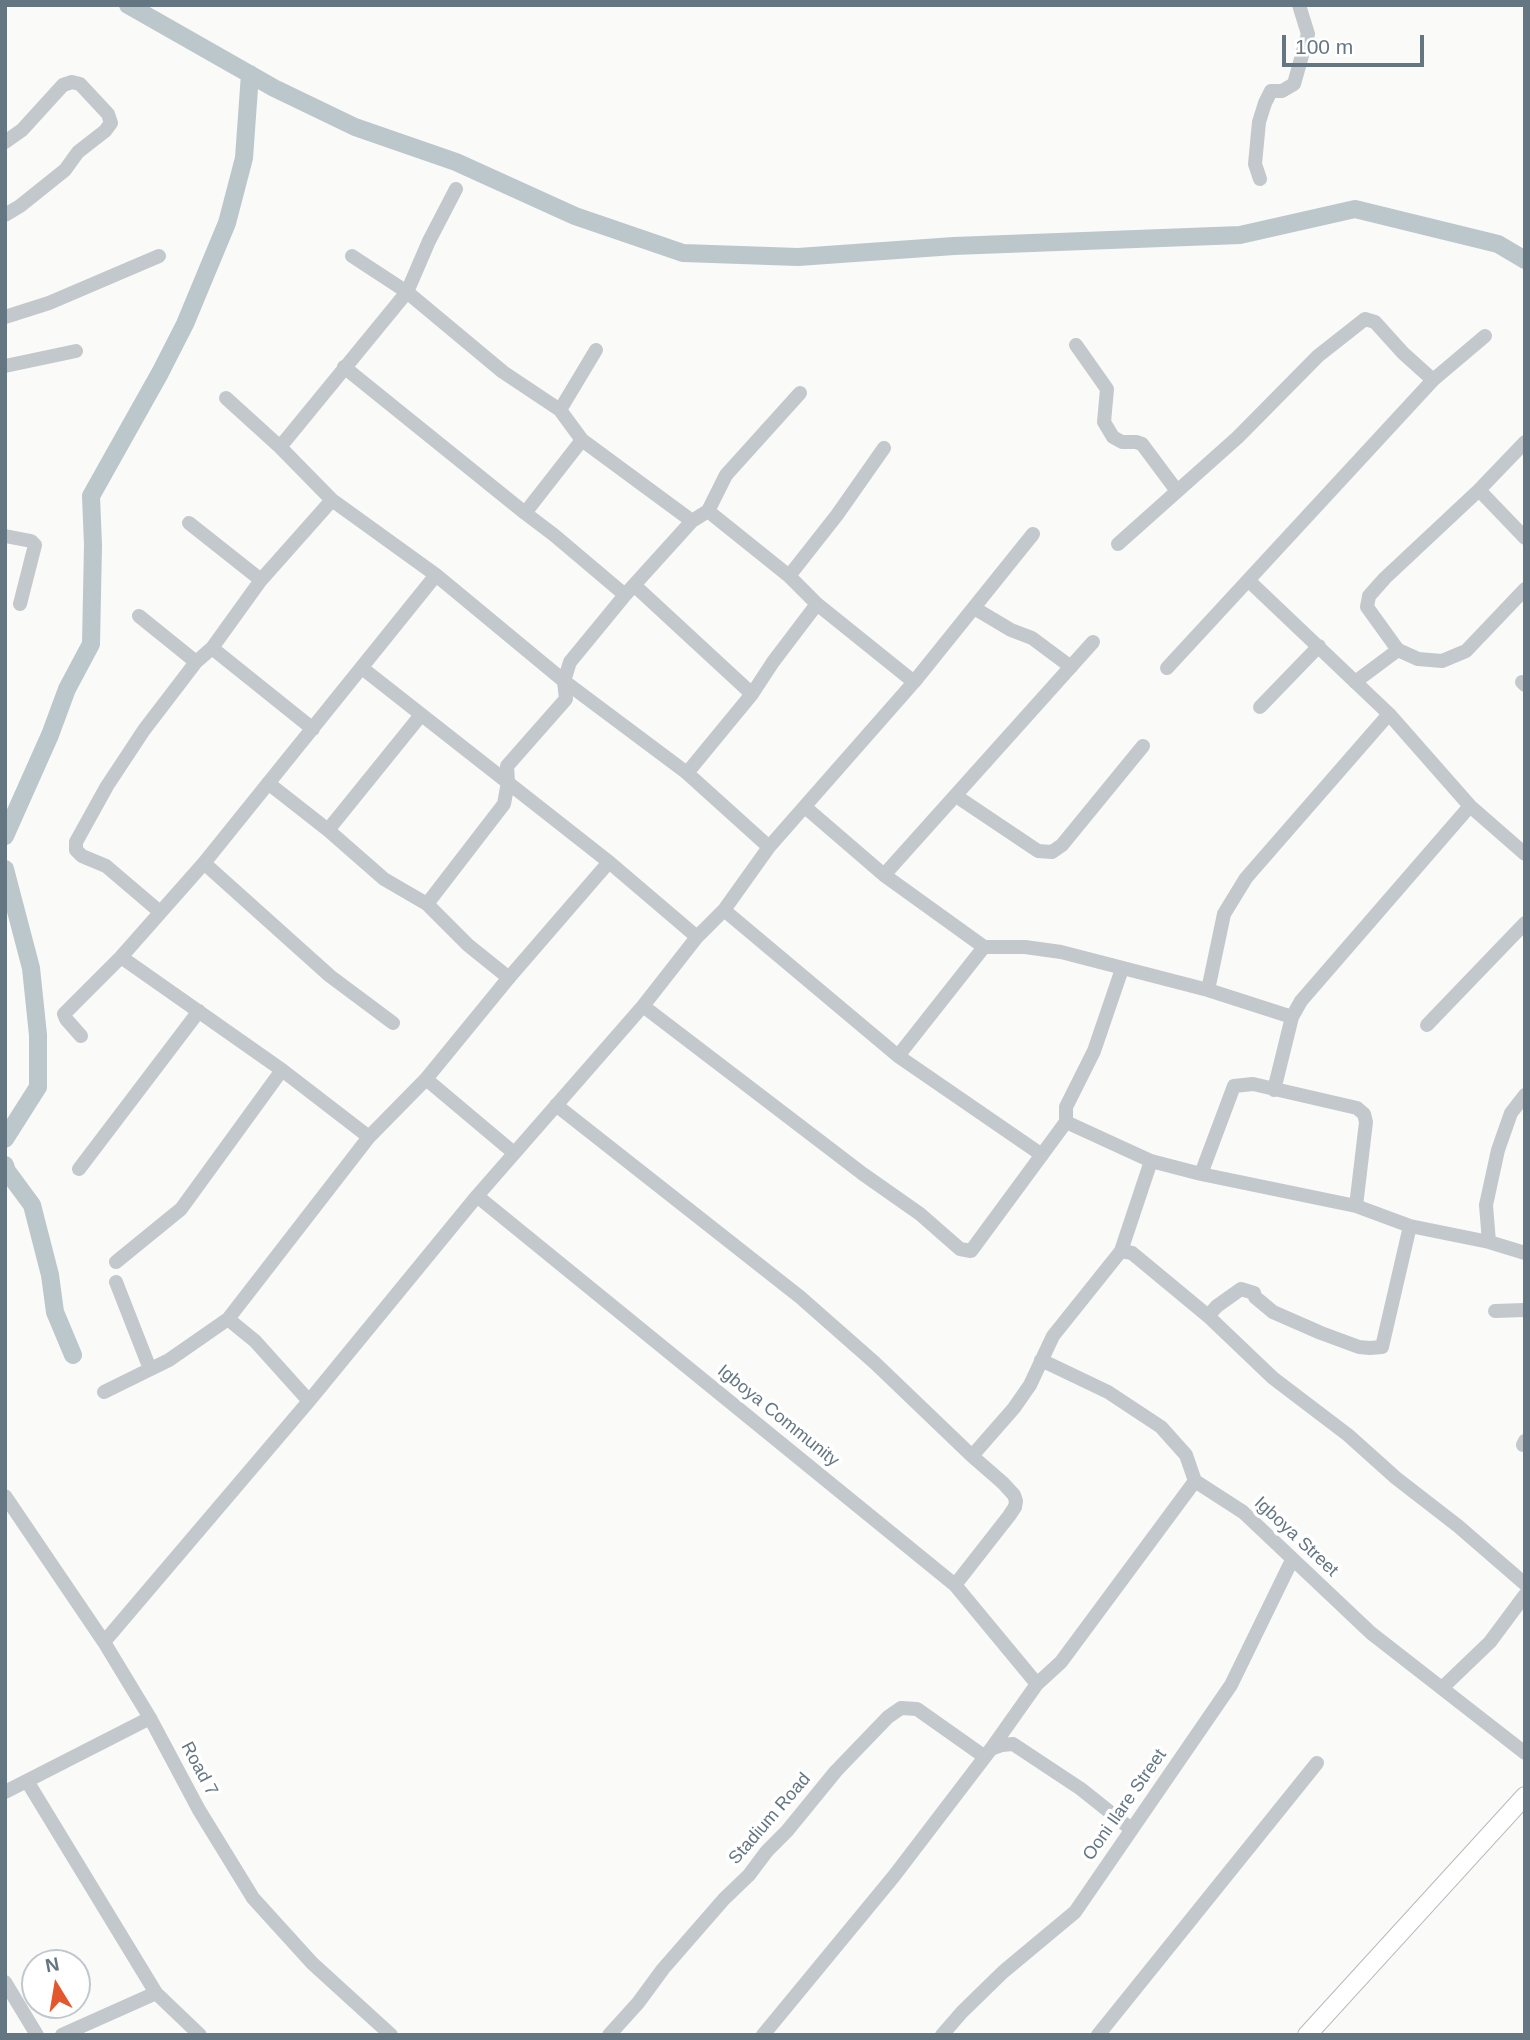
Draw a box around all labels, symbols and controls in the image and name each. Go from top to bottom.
scale bar [1285,21,1427,65]
text: 100 m [1295,35,1353,58]
street label: Igboya Community [713,1360,843,1472]
street label: Igboya Street [1249,1493,1343,1581]
street label: Road 7 [176,1738,222,1800]
street label: Ooni Ilare Street [1079,1745,1171,1865]
street label: Stadium Road [724,1769,816,1869]
north arrow [21,1949,91,2019]
text: N [44,1953,61,1976]

